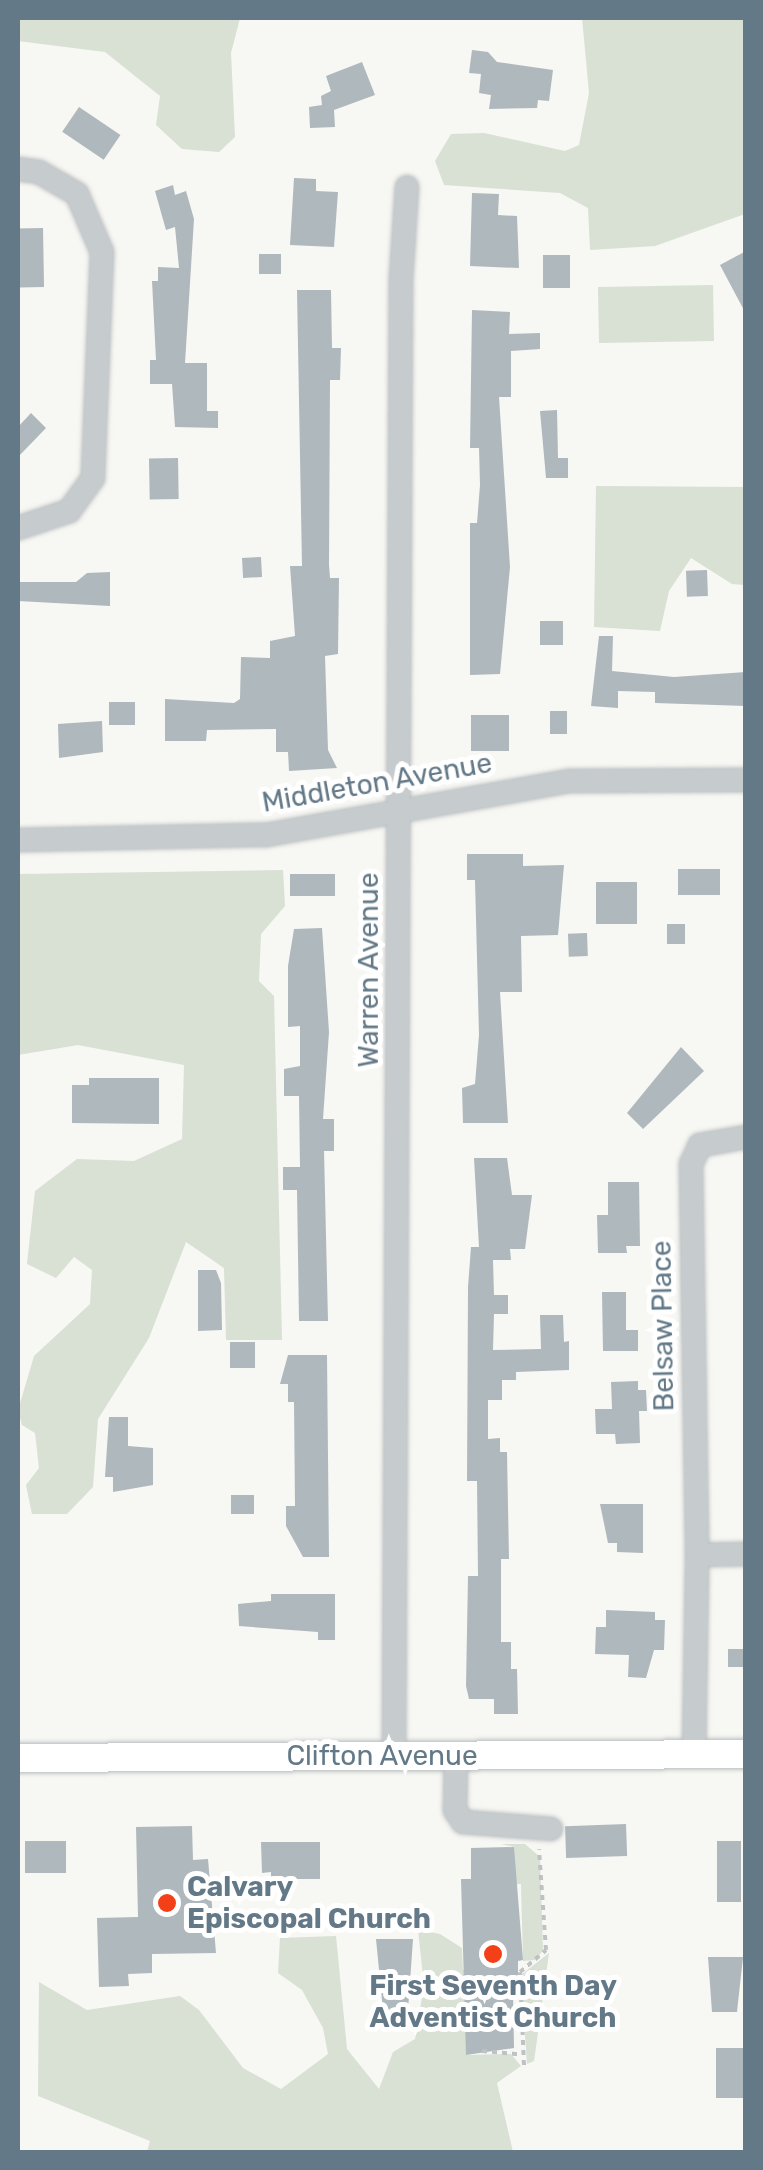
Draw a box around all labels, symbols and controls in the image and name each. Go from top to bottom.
street label: Middleton Avenue [259,746,495,820]
street label: Warren Avenue [352,872,386,1068]
street label: Belsaw Place [645,1240,681,1412]
street label: Clifton Avenue [286,1739,478,1773]
place label: Calvary Episcopal Church [187,1870,431,1936]
marker: Calvary Episcopal Church [156,1892,178,1914]
marker: First Seventh Day Adventist Church [482,1943,504,1965]
place label: First Seventh Day Adventist Church [369,1969,617,2035]

